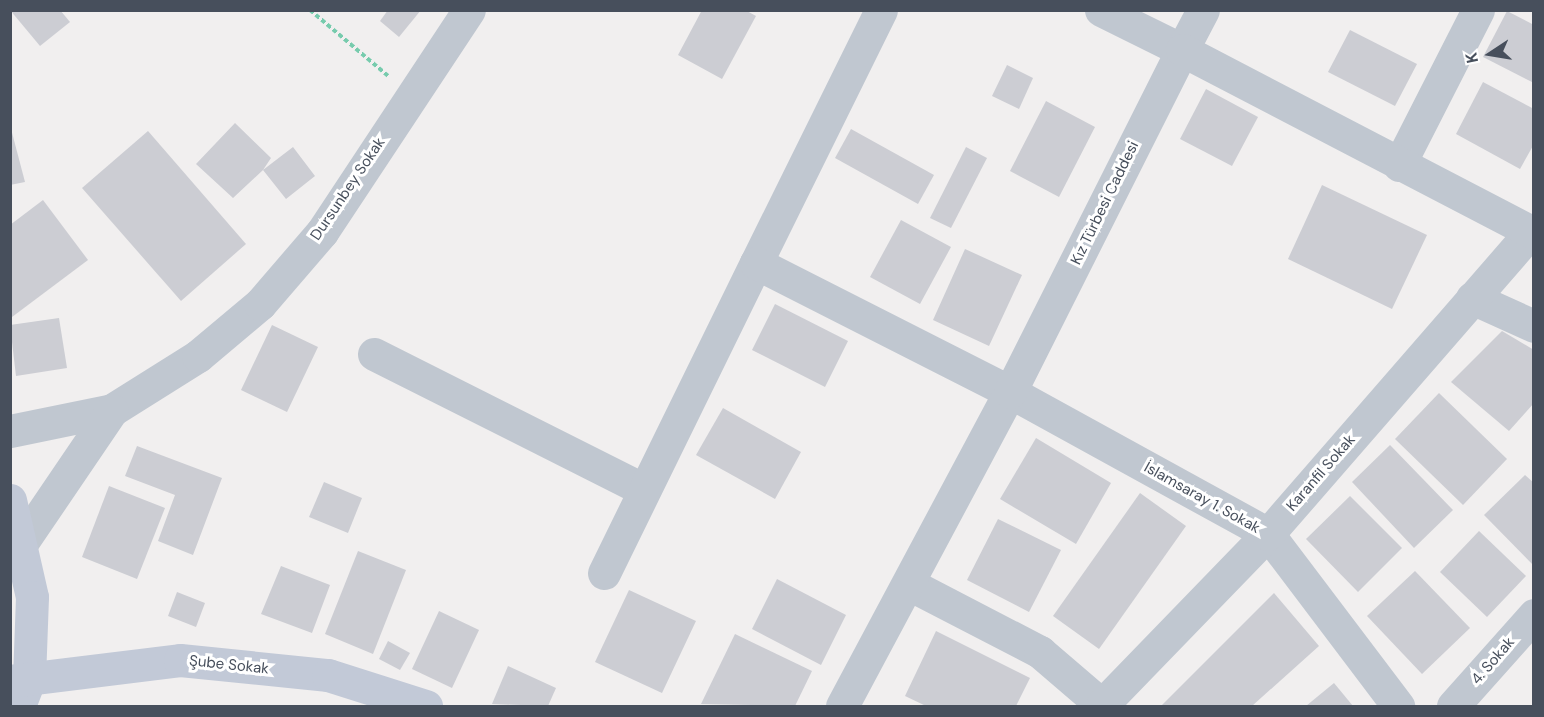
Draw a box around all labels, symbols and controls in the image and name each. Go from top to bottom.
north arrow [1460,24,1520,84]
text: K [1461,51,1483,65]
street label: Dursunbey Sokak [307,134,389,244]
street label: Kız Türbesi Caddesi [1067,138,1143,268]
street label: Karanfil Sokak [1283,431,1359,515]
street label: İslamsaray 1. Sokak [1141,459,1263,537]
street label: 4. Sokak [1468,634,1518,688]
street label: Şube Sokak [188,652,270,678]

